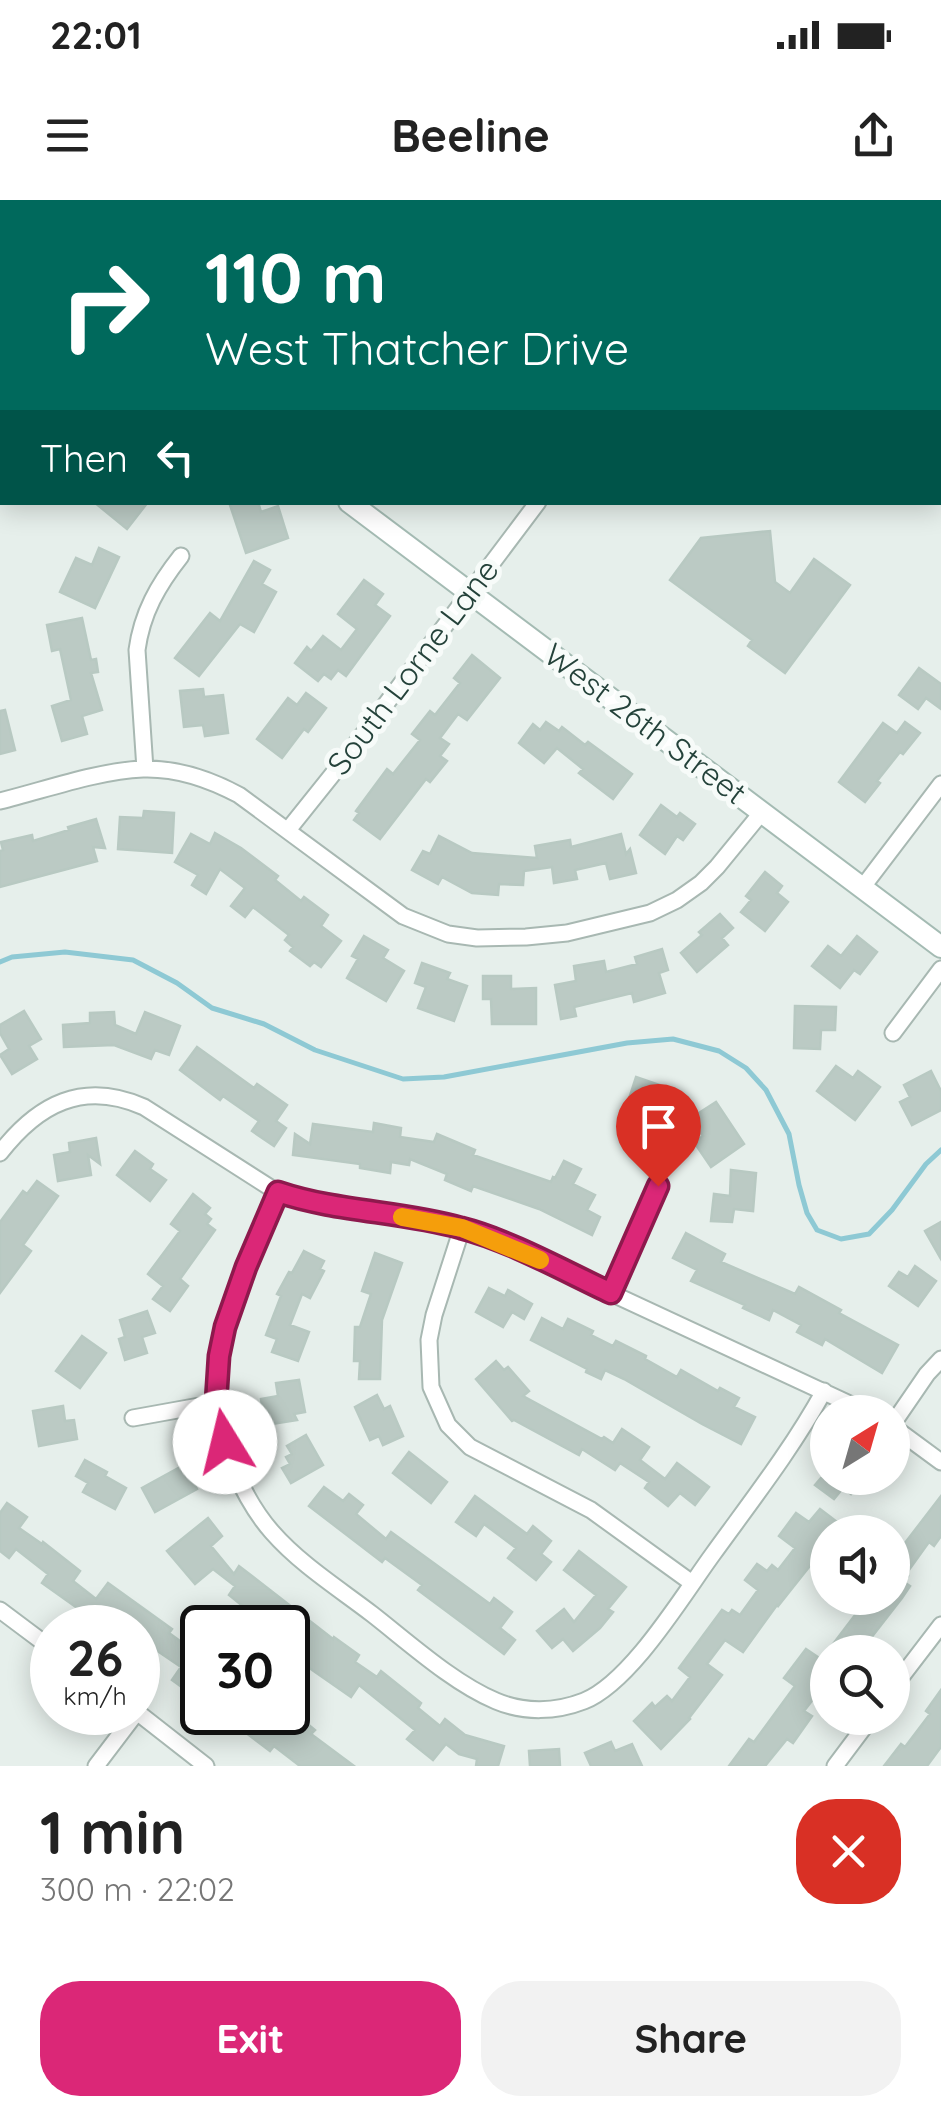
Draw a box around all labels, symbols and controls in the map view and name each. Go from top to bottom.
text: 22:01 [50,11,142,59]
text: Beeline [391,107,550,163]
icon: menu [40,108,95,163]
icon: share [846,108,901,163]
text: 110 m [205,233,387,321]
icon: right [40,240,170,370]
text: West Thatcher Drive [205,320,629,376]
icon: left [148,430,203,485]
text: Then [40,434,128,482]
street label: South Lorne Lane [318,550,506,782]
street label: West 26th Street [536,634,755,812]
pin [616,1084,701,1187]
icon: arrive [631,1099,686,1154]
position arrow [173,1390,277,1494]
north arrow [810,1395,910,1495]
map controls [810,1395,910,1735]
button: sound [810,1515,910,1615]
speed limit sign: 30 [180,1605,310,1735]
text: 26 [67,1626,123,1689]
button: search [810,1635,910,1735]
text: km/h [63,1680,127,1711]
text: 1 min [40,1794,185,1869]
button: close [796,1799,901,1904]
text: 300 m · 22:02 [40,1869,235,1909]
button: Exit [40,1981,461,2096]
button: Share [481,1981,901,2096]

